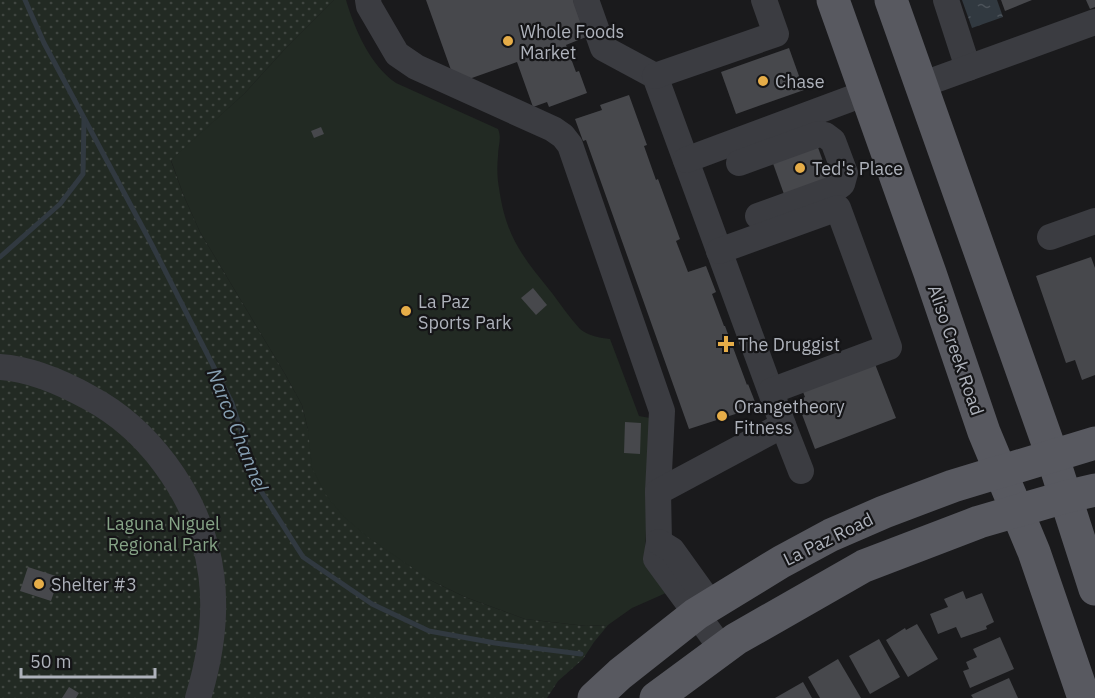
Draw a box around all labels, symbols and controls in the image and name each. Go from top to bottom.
place label: Whole Foods Market [520,20,624,64]
marker: Whole Foods Market [501,34,515,48]
place label: Chase [775,70,825,93]
marker: Chase [756,74,770,88]
place label: Ted's Place [812,157,903,180]
marker: Ted's Place [793,161,807,175]
street label: Aliso Creek Road [923,282,989,418]
place label: La Paz Sports Park [418,290,512,334]
marker: La Paz Sports Park [399,304,413,318]
place label: The Druggist [738,333,840,356]
marker: The Druggist [719,337,733,351]
water label: Narco Channel [201,364,275,496]
place label: Orangetheory Fitness [734,395,845,439]
marker: Orangetheory Fitness [715,409,729,423]
street label: La Paz Road [779,507,877,571]
park label: Laguna Niguel Regional Park [106,512,220,556]
place label: Shelter #3 [51,573,137,596]
marker: Shelter #3 [32,577,46,591]
scale bar [21,641,154,679]
text: 50 m [30,650,72,673]

